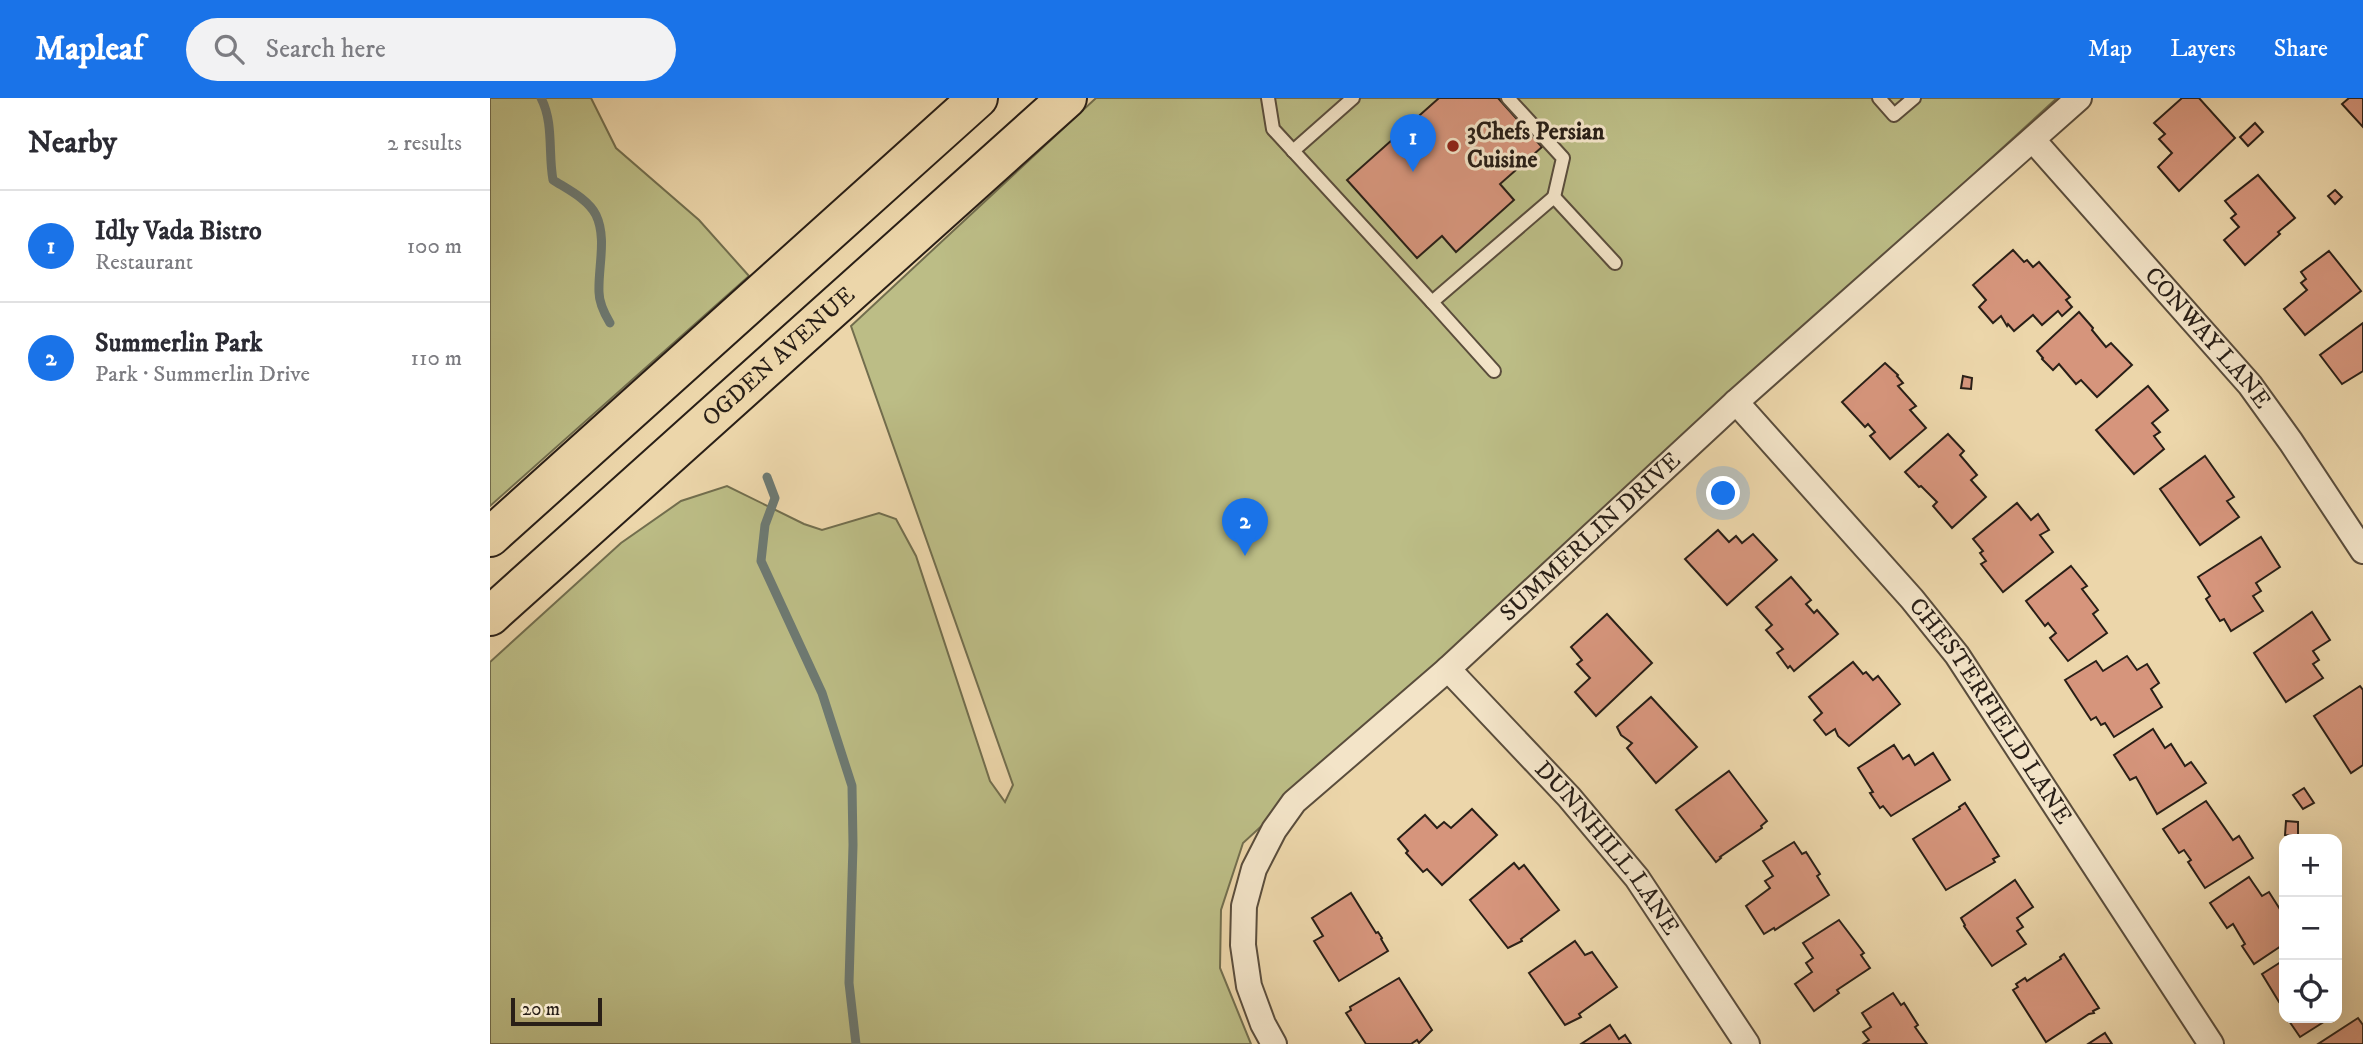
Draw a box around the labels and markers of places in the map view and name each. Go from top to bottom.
pin: 1 [1390,114,1436,172]
place label: 3Chefs Persian Cuisine [1467,117,1605,175]
marker: 3Chefs Persian Cuisine [1445,138,1461,154]
pin: 2 [1222,498,1268,556]

